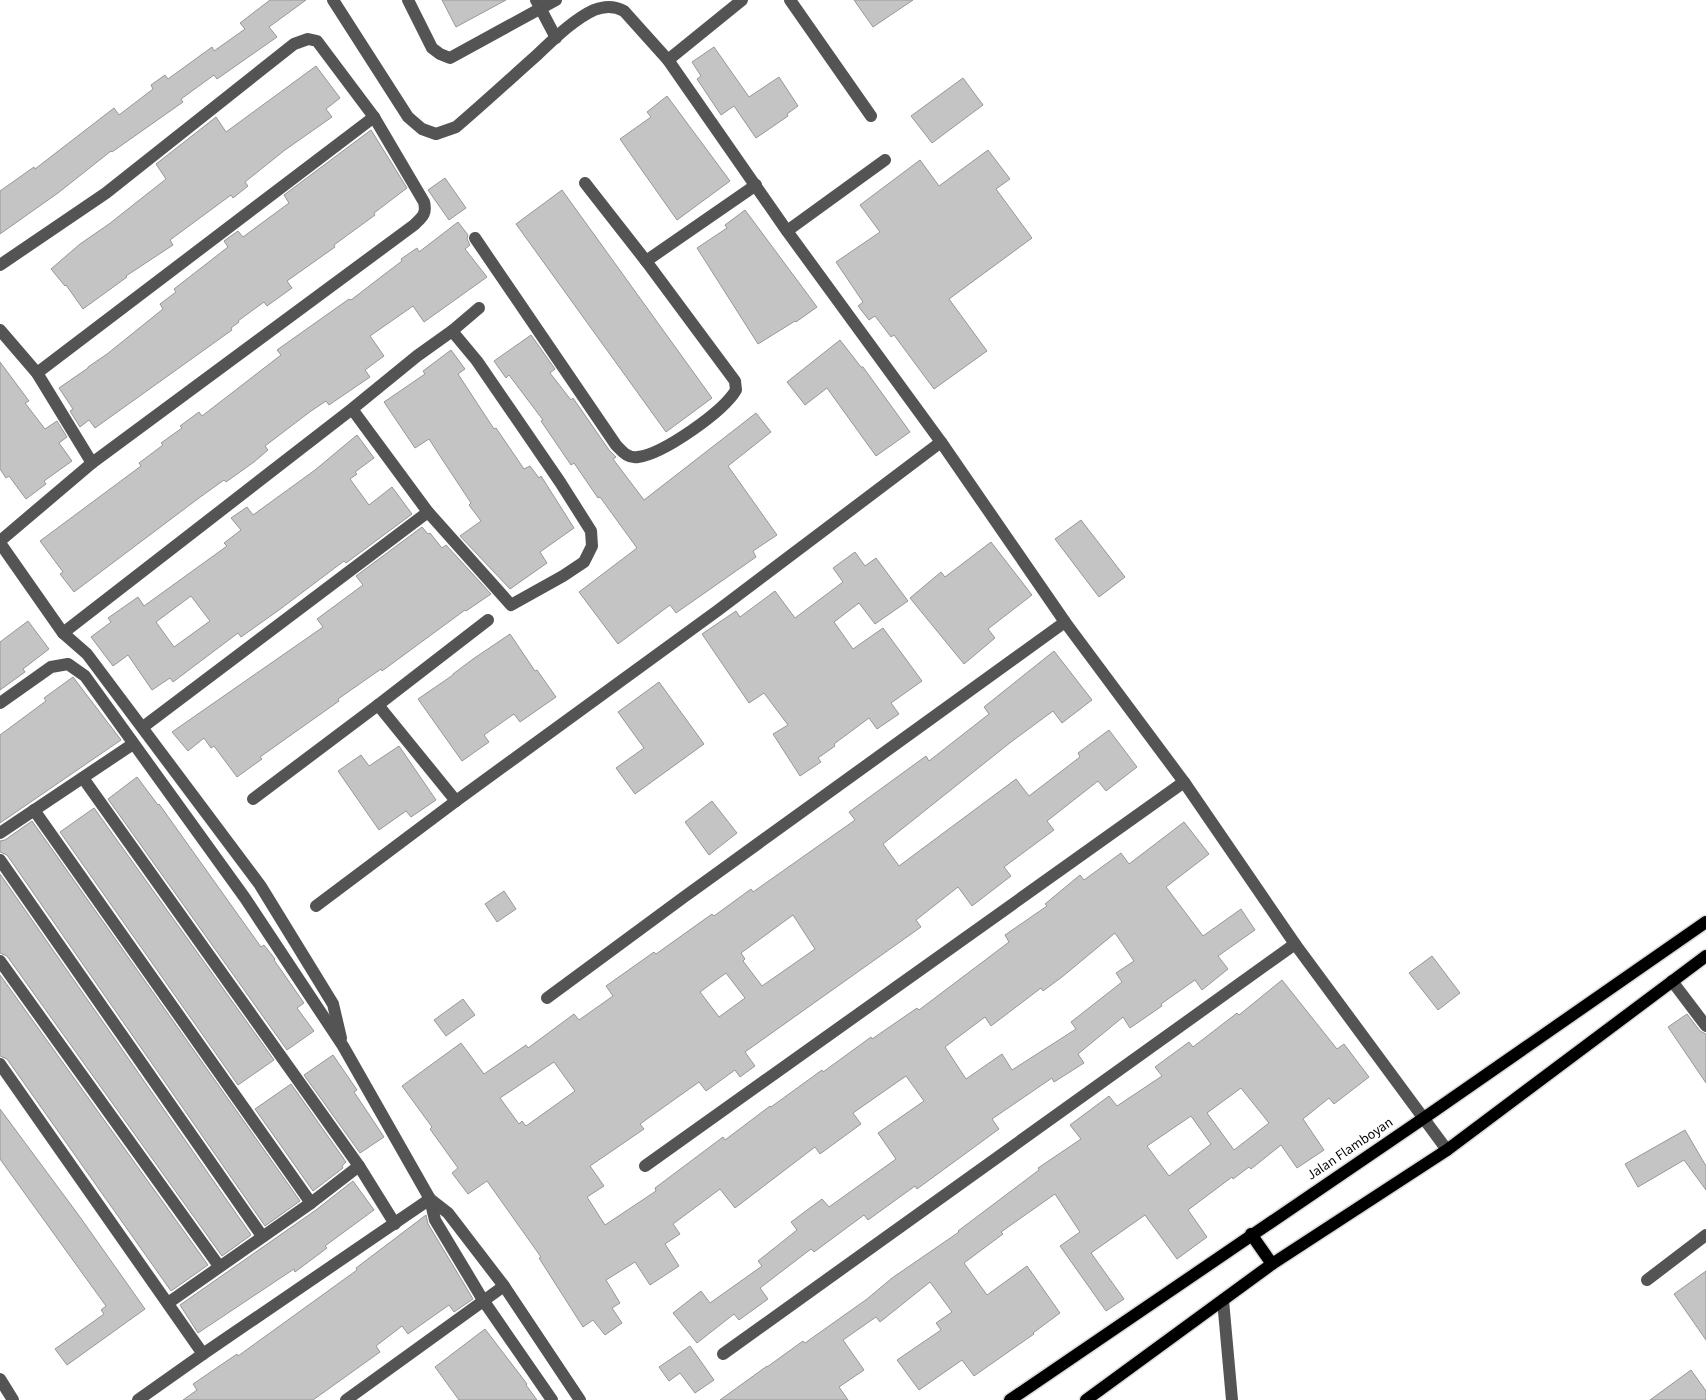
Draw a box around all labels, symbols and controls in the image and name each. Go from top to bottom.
street label: Jalan Flamboyan [1303,1113,1397,1185]

